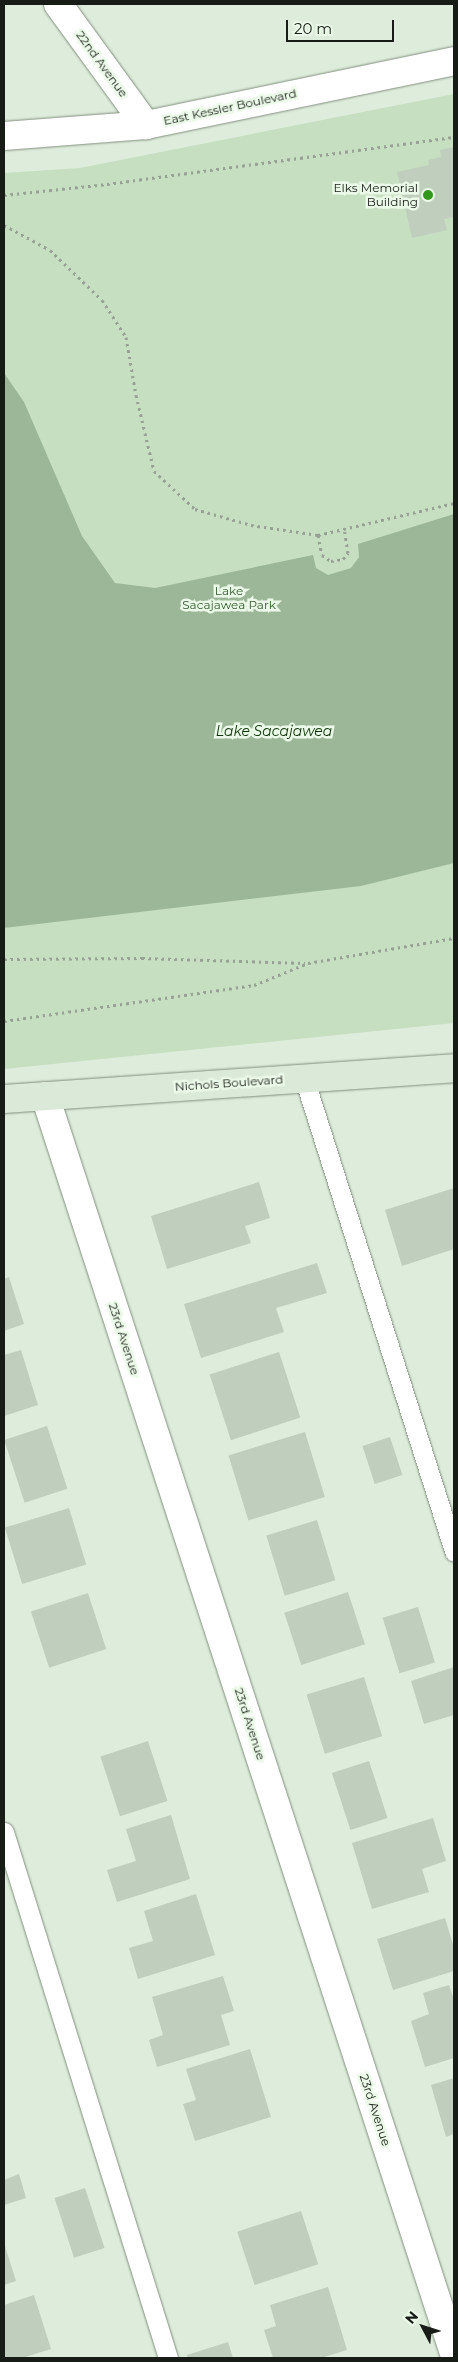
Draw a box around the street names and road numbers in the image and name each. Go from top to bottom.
street label: 22nd Avenue [73,28,131,100]
street label: East Kessler Boulevard [162,86,298,128]
street label: Nichols Boulevard [174,1072,284,1094]
street label: 23rd Avenue [106,1301,142,1377]
street label: 23rd Avenue [232,1686,268,1762]
street label: 23rd Avenue [357,2072,393,2148]

